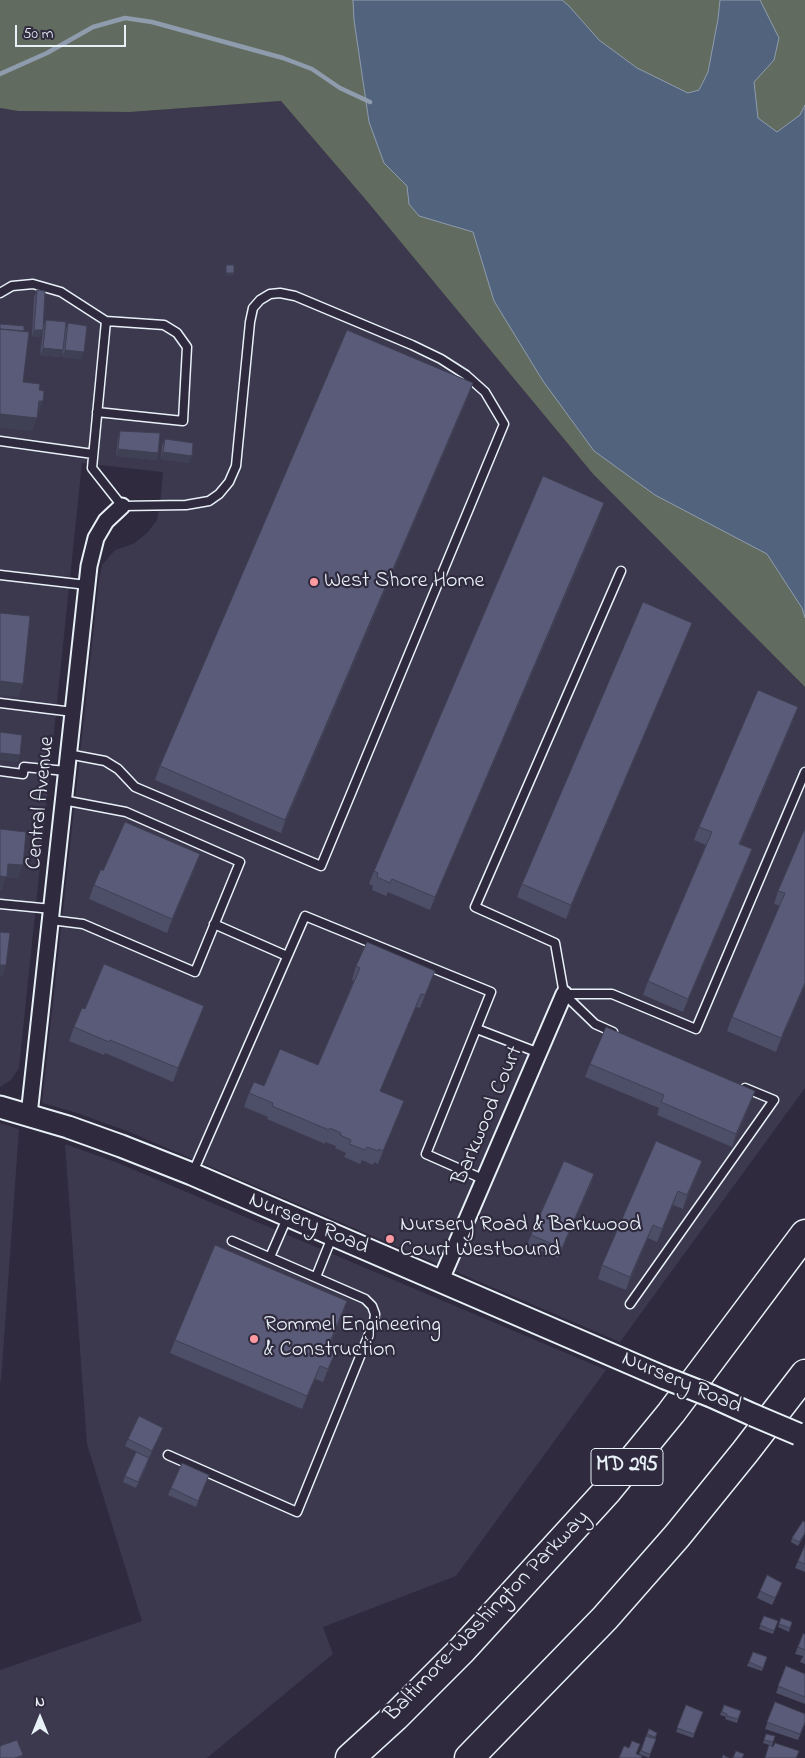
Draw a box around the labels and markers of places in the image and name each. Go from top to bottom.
place label: West Shore Home [324,569,484,595]
marker: West Shore Home [308,576,320,588]
place label: Nursery Road & Barkwood Court Westbound [400,1213,641,1264]
marker: Nursery Road & Barkwood Court Westbound [384,1233,396,1245]
place label: Rommel Engineering & Construction [264,1313,441,1364]
marker: Rommel Engineering & Construction [248,1333,260,1345]

